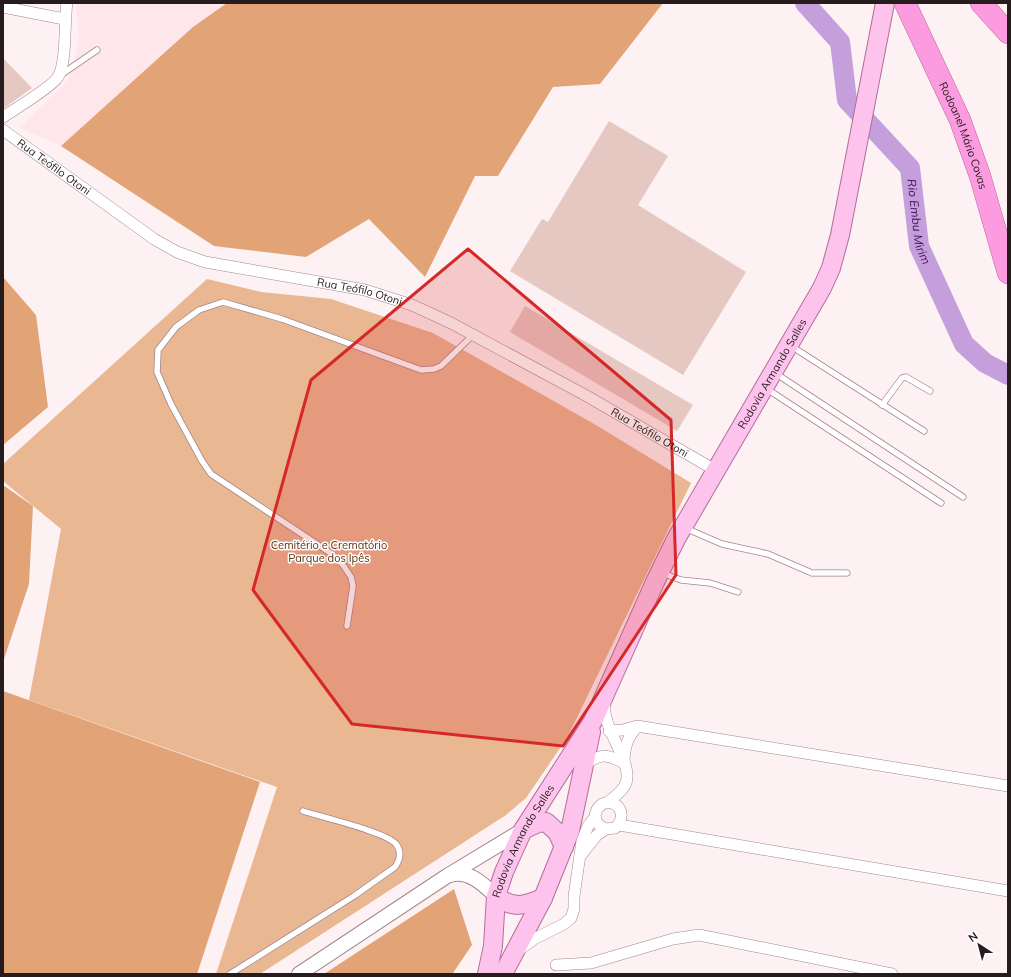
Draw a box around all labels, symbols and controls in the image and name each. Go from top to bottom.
street label: Rodoanel Mário Covas [936,80,990,191]
street label: Rua Teófilo Otoni [15,136,94,198]
water label: Rio Embu Mirim [904,178,934,267]
street label: Rua Teófilo Otoni [316,275,404,308]
street label: Rodovia Armando Salles [735,316,810,431]
street label: Rua Teófilo Otoni [608,405,691,460]
park label: Cemitério e Crematório Parque dos Ipês [271,538,387,565]
street label: Rodovia Armando Salles [489,782,557,900]
north arrow [959,925,999,965]
text: N [966,929,981,945]

